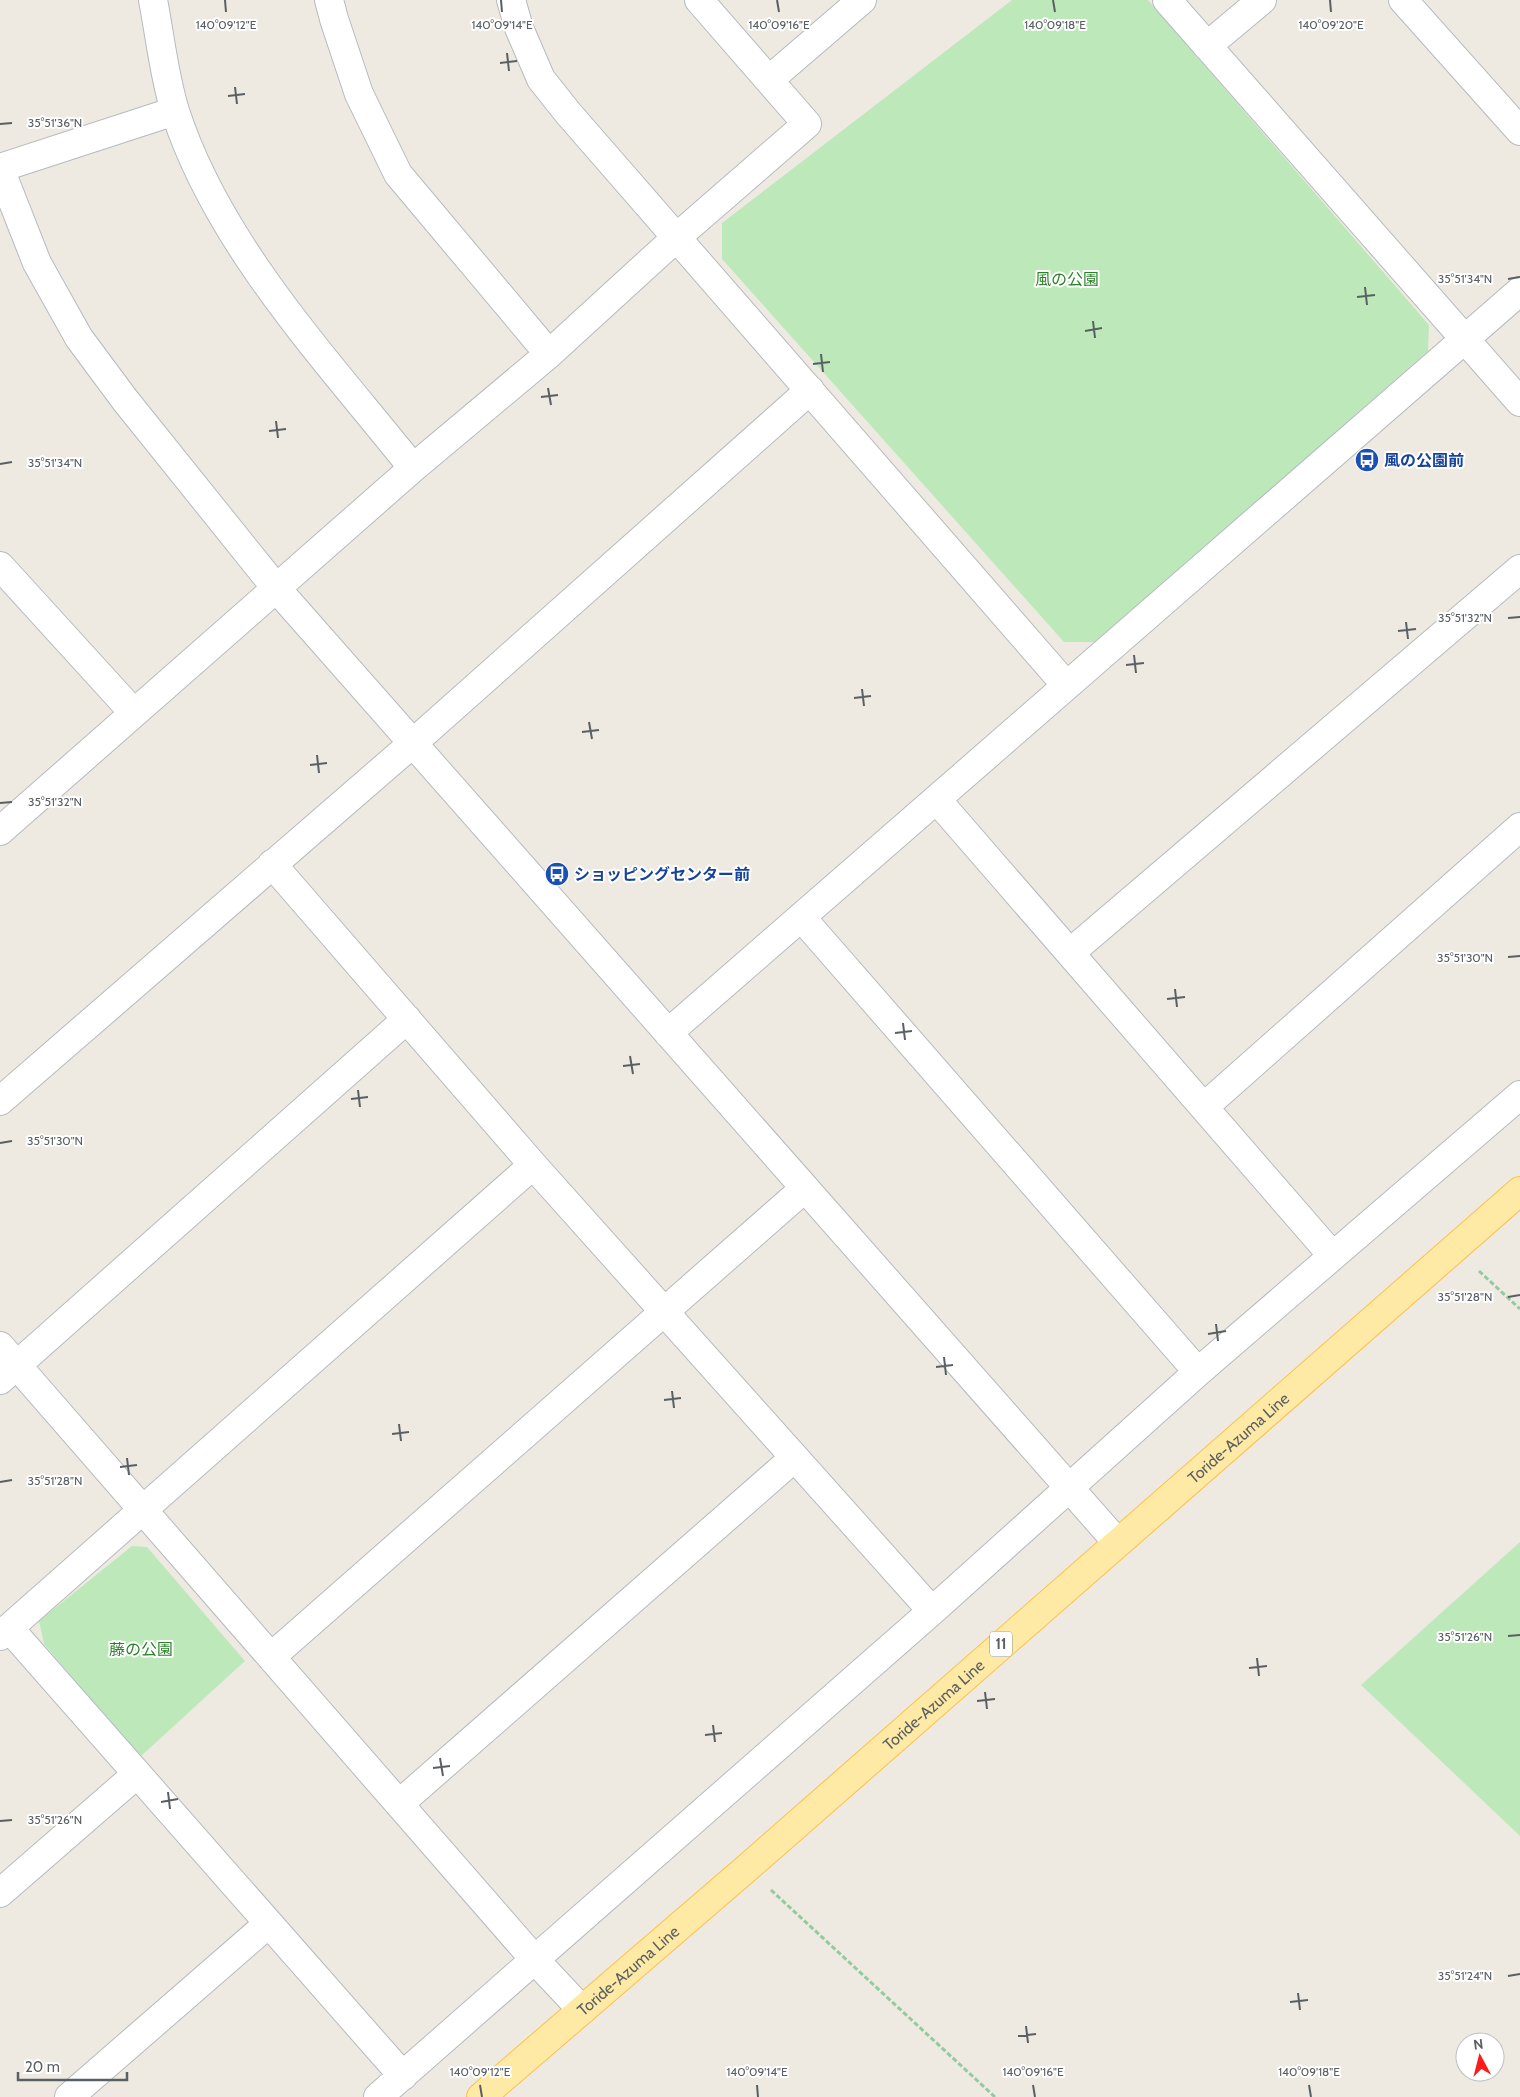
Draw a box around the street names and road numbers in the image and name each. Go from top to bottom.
street label: Toride-Azuma Line [1184,1389,1293,1488]
road number: 11 [990,1632,1012,1656]
street label: Toride-Azuma Line [879,1656,988,1754]
street label: Toride-Azuma Line [574,1922,683,2020]

